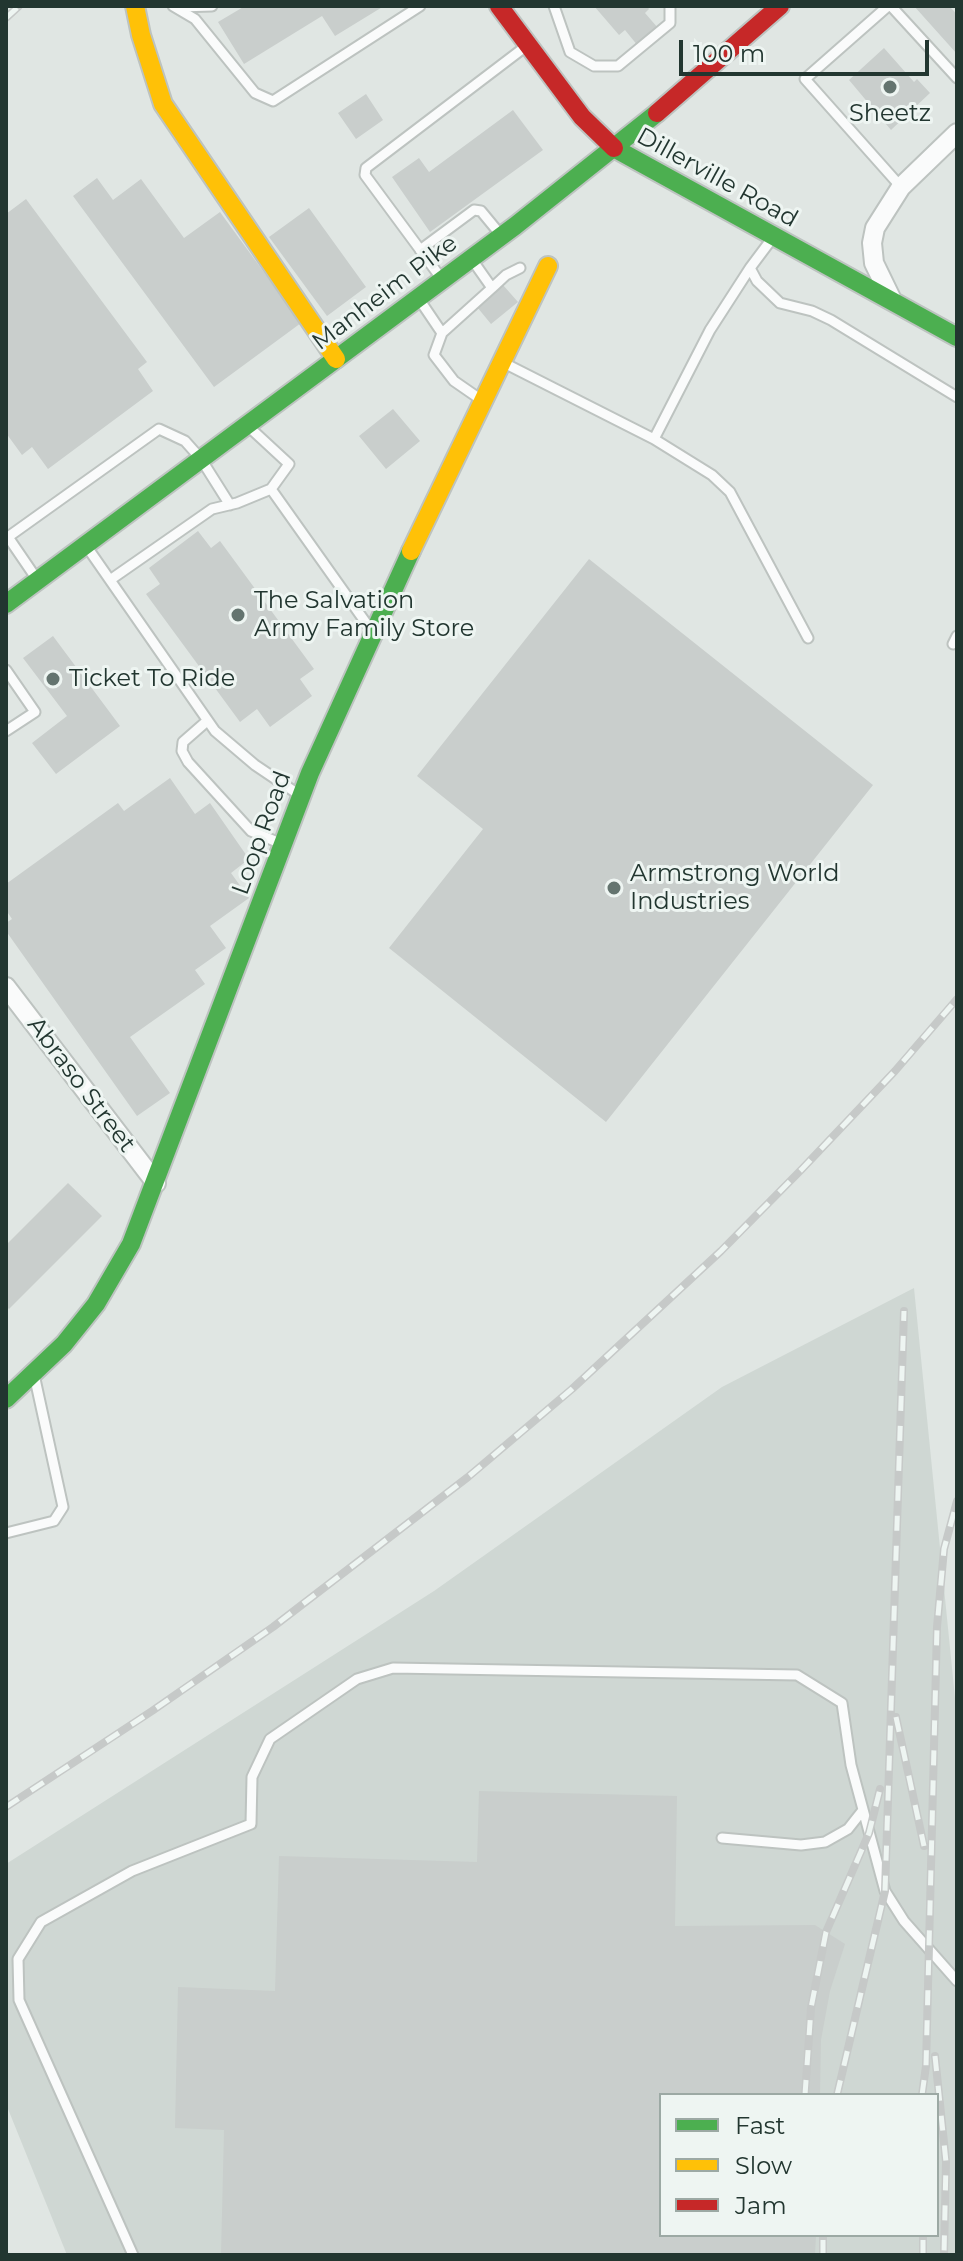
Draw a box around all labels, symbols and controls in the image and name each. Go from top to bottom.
scale bar [683,24,933,74]
text: 100 m [693,39,765,68]
marker: Sheetz [881,78,899,96]
place label: Sheetz [849,100,931,128]
street label: Dillerville Road [631,122,803,234]
street label: Manheim Pike [307,229,463,357]
place label: The Salvation Army Family Store [254,587,474,643]
marker: The Salvation Army Family Store [229,606,247,624]
place label: Ticket To Ride [69,665,235,693]
marker: Ticket To Ride [44,670,62,688]
street label: Loop Road [226,767,298,899]
place label: Armstrong World Industries [630,860,839,916]
marker: Armstrong World Industries [605,879,623,897]
street label: Abraso Street [21,1012,141,1158]
legend [659,2093,939,2237]
text: Fast [735,2111,785,2140]
text: Slow [735,2151,792,2180]
text: Jam [735,2191,787,2220]

